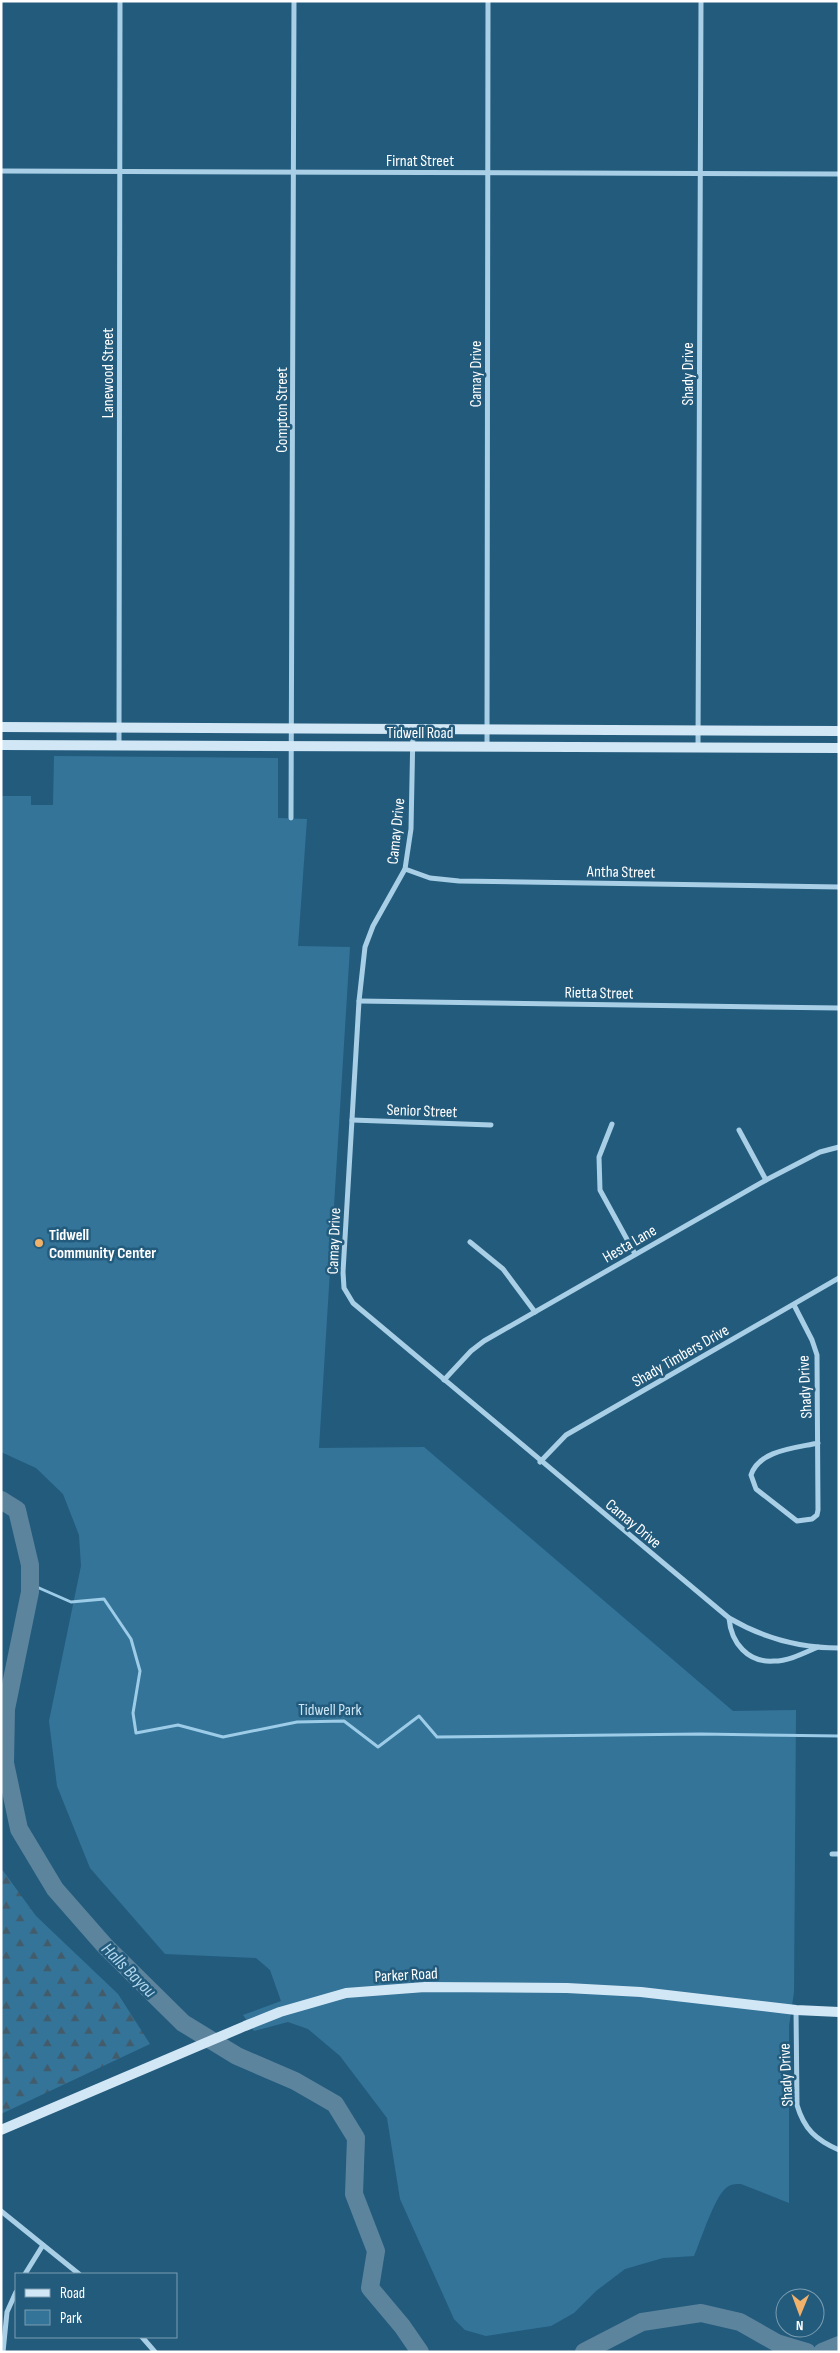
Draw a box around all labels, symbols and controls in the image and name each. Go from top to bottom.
street label: Firnat Street [386,152,454,171]
street label: Lanewood Street [99,328,118,418]
street label: Camay Drive [467,341,486,407]
street label: Shady Drive [679,342,698,406]
street label: Compton Street [273,367,292,453]
street label: Tidwell Road [387,724,453,743]
street label: Camay Drive [384,797,409,865]
street label: Antha Street [586,862,655,883]
street label: Rietta Street [564,983,634,1004]
street label: Senior Street [386,1101,458,1122]
street label: Camay Drive [324,1207,345,1275]
street label: Hesta Lane [599,1221,660,1267]
place label: Tidwell Community Center [49,1226,156,1263]
marker: Tidwell Community Center [33,1237,45,1249]
street label: Shady Timbers Drive [629,1321,733,1392]
street label: Shady Drive [794,1355,817,1419]
street label: Camay Drive [601,1495,665,1553]
park label: Tidwell Park [298,1701,362,1720]
water label: Halls Bayou [97,1939,161,2002]
street label: Parker Road [374,1964,438,1987]
street label: Shady Drive [775,2043,798,2107]
legend [15,2273,178,2338]
text: Road [60,2284,85,2303]
north arrow [775,2288,825,2338]
text: Park [60,2309,82,2328]
text: N [796,2317,804,2334]

